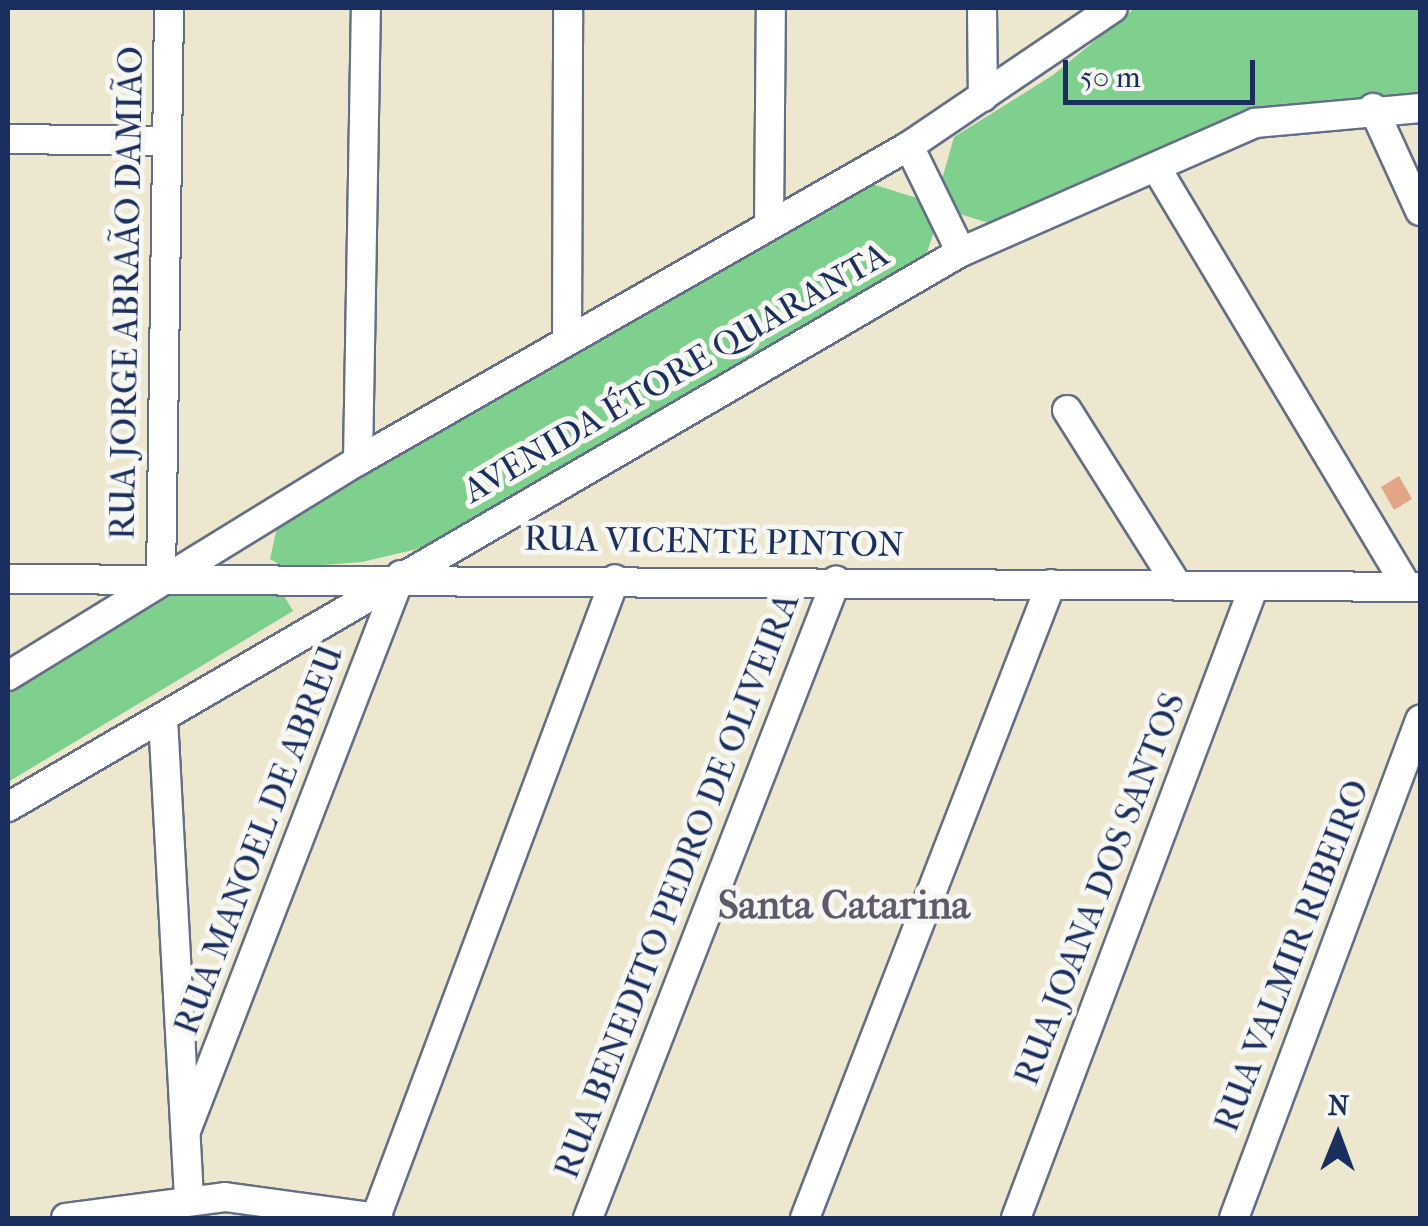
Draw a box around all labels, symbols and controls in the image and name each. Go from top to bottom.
scale bar [1068,40,1260,102]
street label: RUA JORGE ABRAÃO DAMIÃO [102,46,152,540]
text: 50 m [1080,60,1141,95]
street label: AVENIDA ÉTORE QUARANTA [456,234,896,512]
street label: RUA VICENTE PINTON [524,518,904,566]
street label: RUA BENEDITO PEDRO DE OLIVEIRA [546,587,808,1185]
street label: RUA MANOEL DE ABREU [165,639,353,1041]
street label: RUA JOANA DOS SANTOS [1006,687,1194,1091]
street label: RUA VALMIR RIBEIRO [1206,774,1378,1138]
district label: Santa Catarina [718,881,970,929]
north arrow [1288,1086,1388,1186]
text: N [1328,1089,1349,1122]

